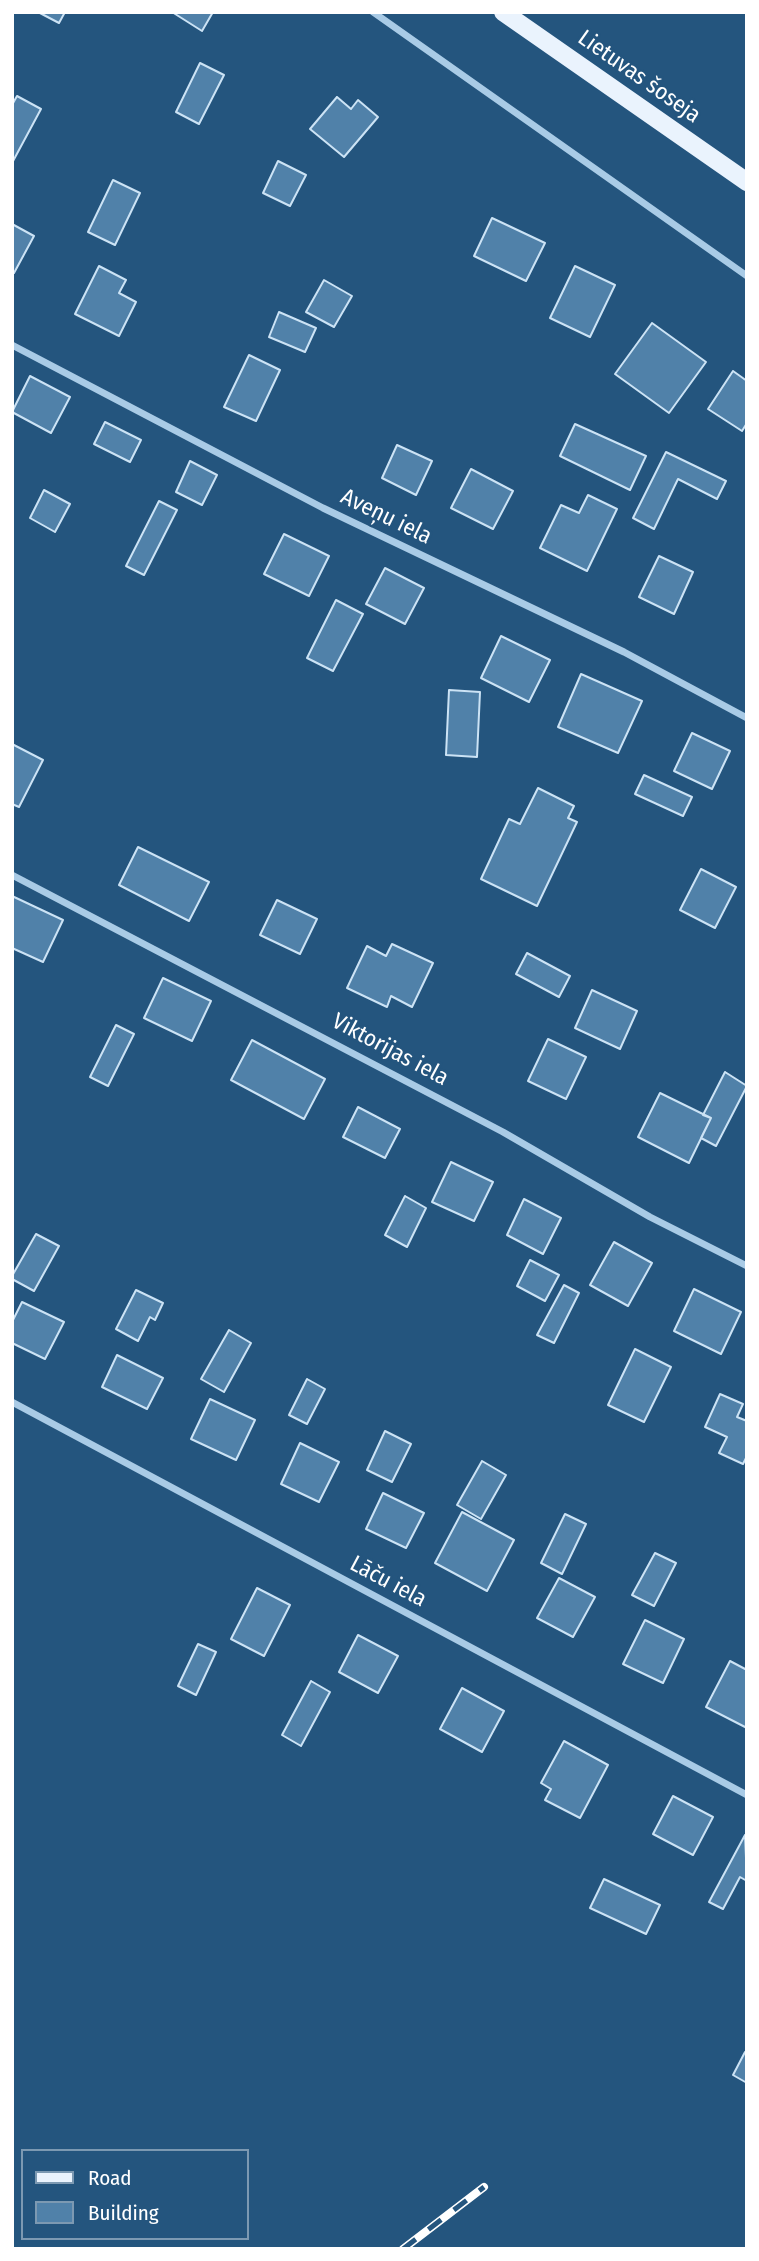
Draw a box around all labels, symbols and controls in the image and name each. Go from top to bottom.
street label: Lietuvas šoseja [572,25,706,129]
street label: Aveņu iela [336,483,436,551]
street label: Viktorijas iela [327,1008,453,1092]
street label: Lāču iela [345,1550,431,1614]
legend [21,2149,248,2240]
text: Road [88,2165,132,2191]
text: Building [88,2200,159,2226]

